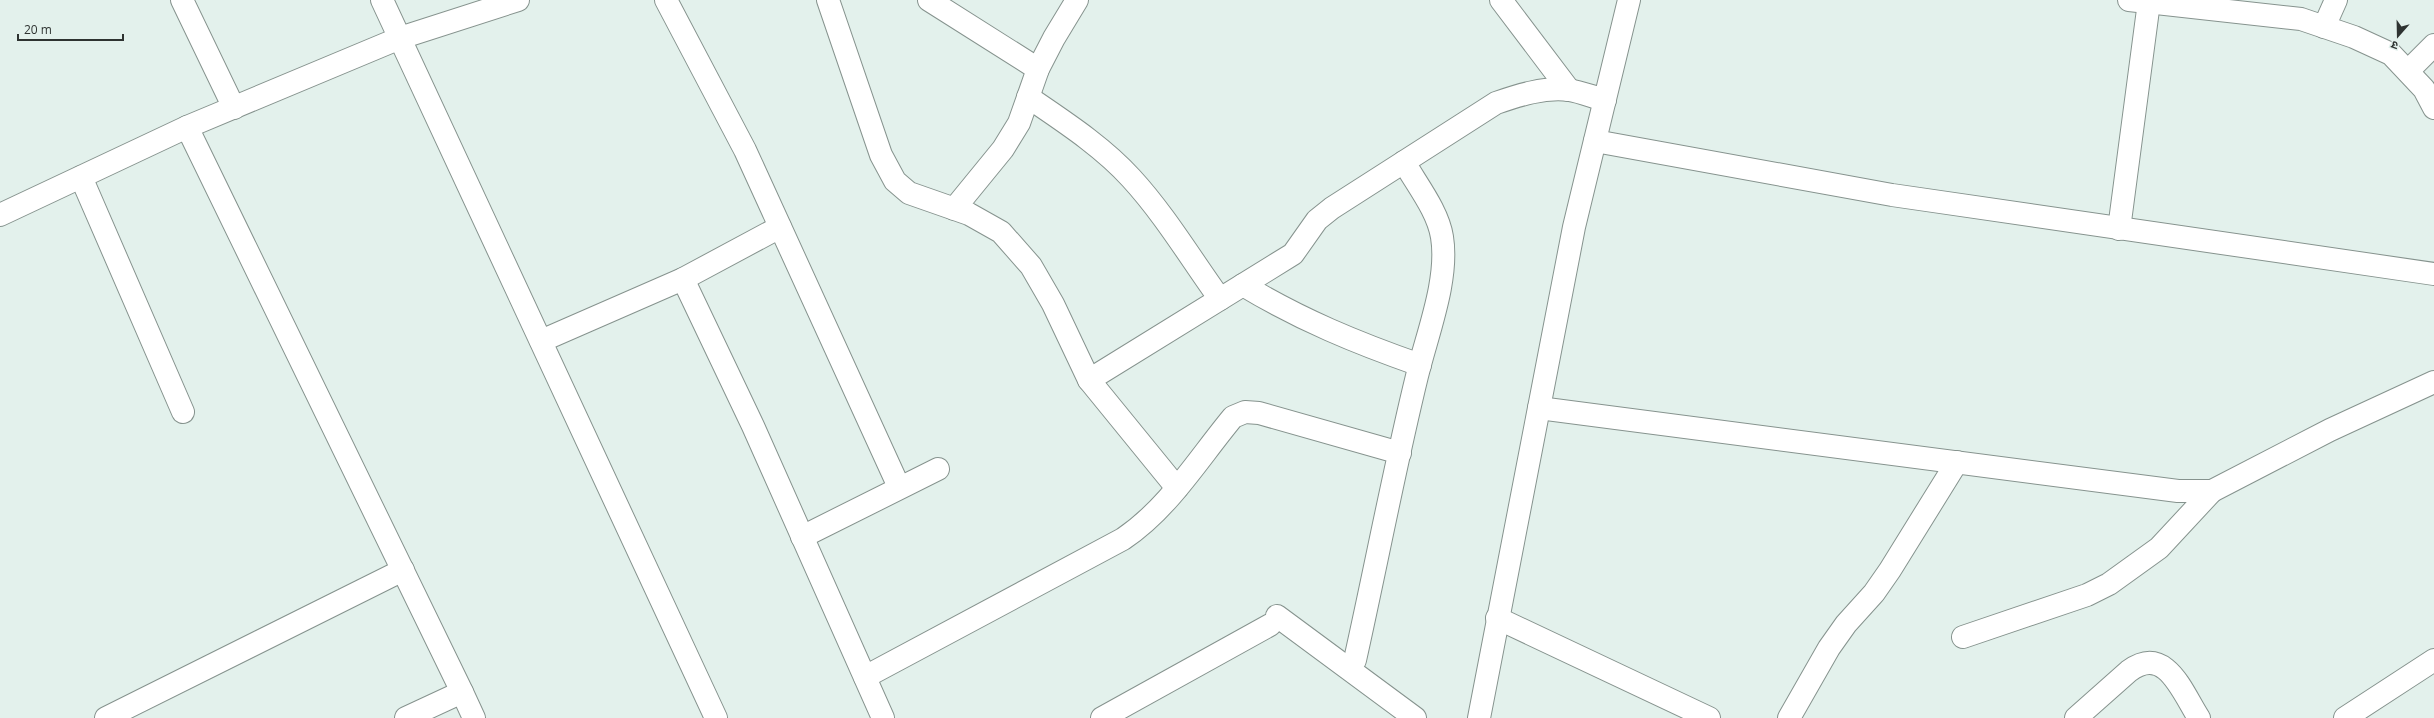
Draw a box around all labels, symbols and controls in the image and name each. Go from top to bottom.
scale bar [18,16,123,42]
north arrow [2378,16,2418,56]
text: 20 m [24,21,52,38]
text: उ [2388,38,2400,54]

